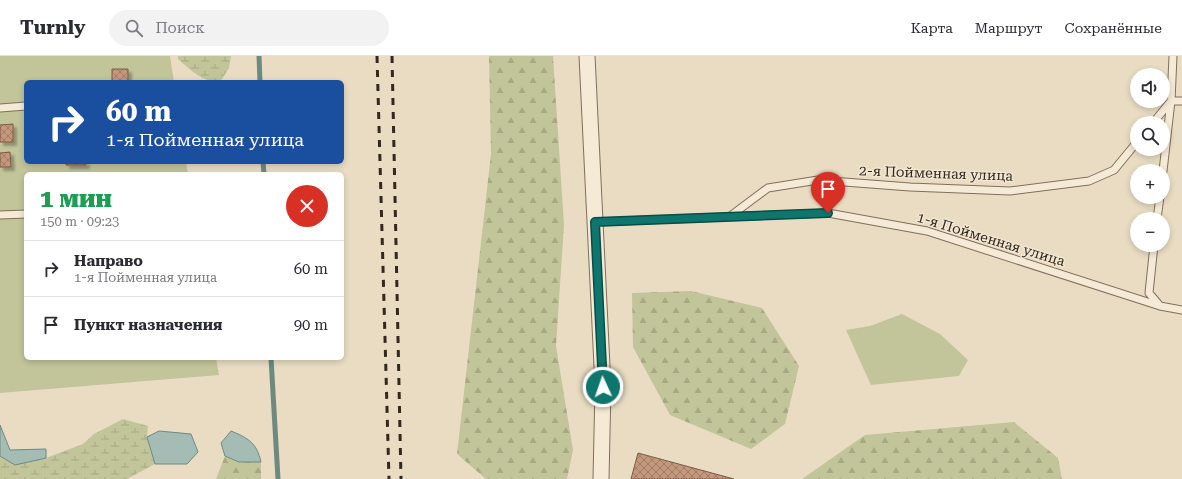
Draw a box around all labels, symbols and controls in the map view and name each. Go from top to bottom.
search box [109,10,389,46]
text: Turnly [20,16,85,39]
icon: search [123,17,145,39]
text: Поиск [155,19,205,37]
text: Карта [911,20,953,36]
text: Маршрут [975,20,1043,36]
text: Сохранённые [1065,20,1162,36]
map controls [1130,68,1170,252]
button: sound [1130,68,1170,108]
text: 60 m [106,95,171,128]
icon: right [40,96,92,148]
button: search [1130,116,1170,156]
text: 1-я Пойменная улица [106,129,304,150]
street label: 2-я Пойменная улица [859,162,1014,184]
button: + [1130,164,1170,204]
pin [811,172,845,213]
icon: arrive [817,178,839,200]
text: 1 мин [40,185,112,213]
button: close [286,185,328,227]
street label: 1-я Пойменная улица [915,209,1067,269]
button: − [1130,212,1170,252]
text: 150 m · 09:23 [40,214,119,229]
text: Направо [74,252,143,270]
icon: right [40,258,62,280]
text: 60 m [294,260,328,278]
text: 1-я Пойменная улица [74,270,217,285]
icon: arrive [40,314,62,336]
text: Пункт назначения [74,316,222,334]
text: 90 m [294,316,328,334]
position arrow [582,366,624,408]

